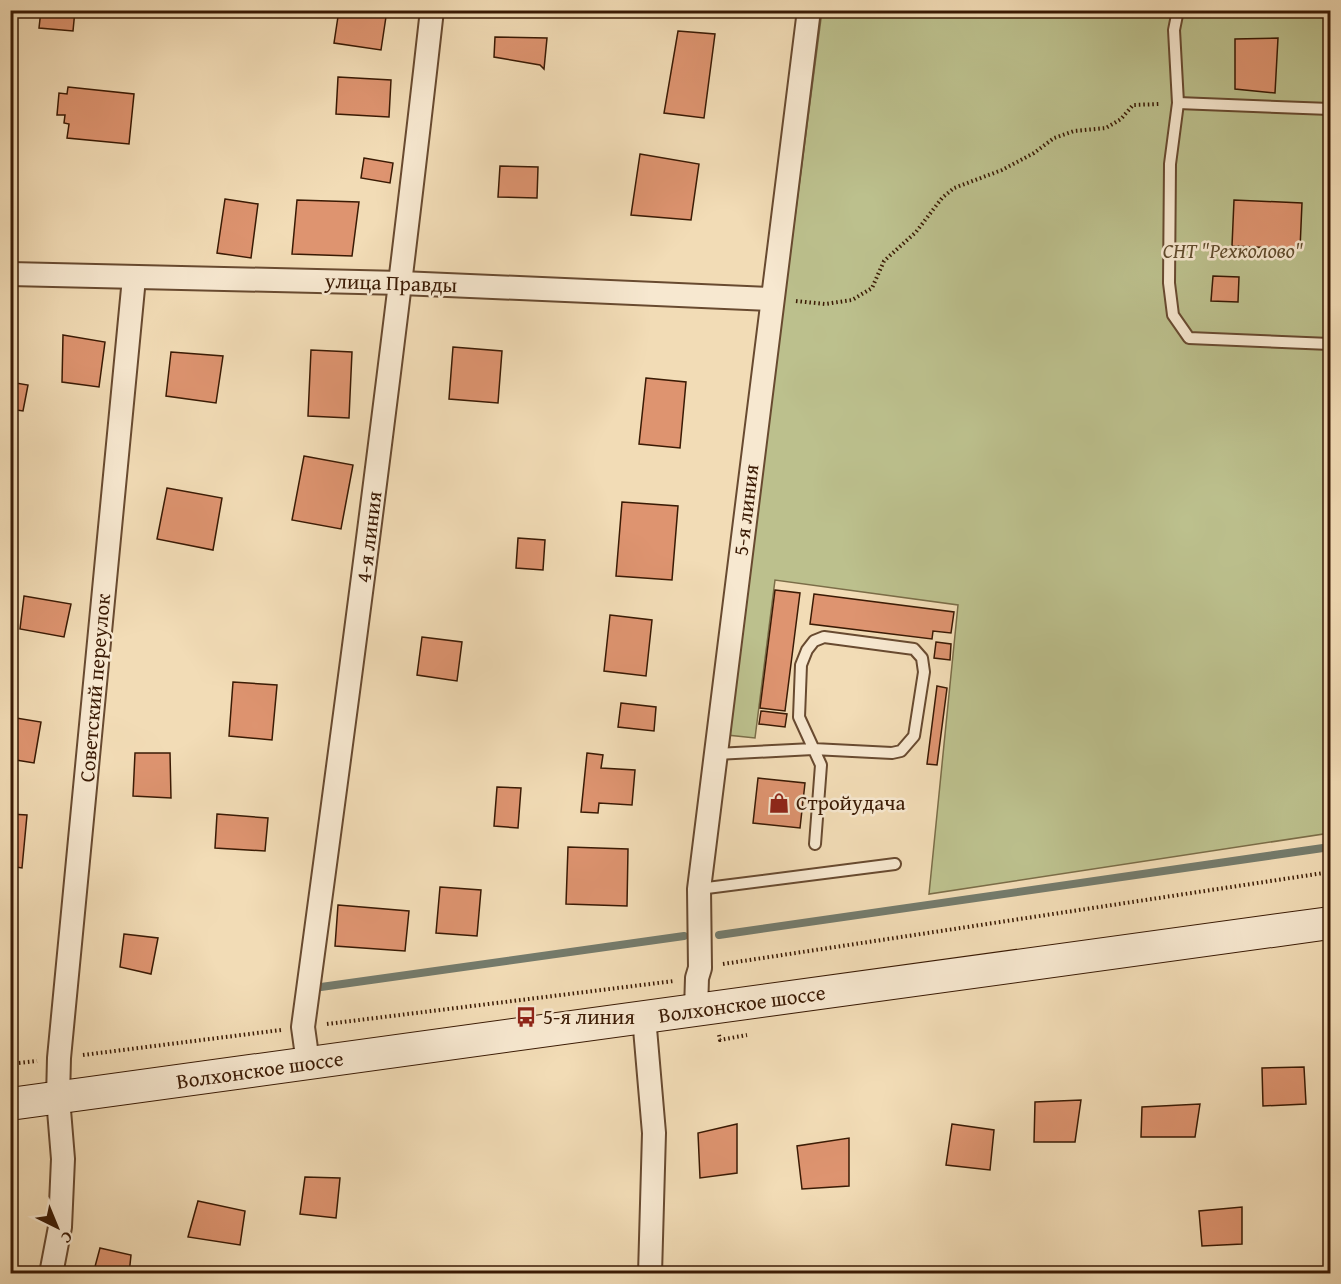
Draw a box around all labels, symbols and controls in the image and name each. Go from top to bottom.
park label: СНТ "Рехколово" [1163,235,1304,266]
street label: улица Правды [323,265,458,300]
street label: 5-я линия [725,462,767,557]
street label: 4-я линия [348,489,390,584]
street label: Советский переулок [71,592,118,784]
place label: Стройудача [796,787,905,818]
shop icon: Стройудача [767,791,791,815]
street label: Волхонское шоссе [656,976,828,1031]
place label: 5-я линия [543,1001,635,1032]
bus stop icon: 5-я линия [514,1005,538,1029]
street label: Волхонское шоссе [174,1042,346,1097]
north arrow [27,1197,87,1257]
text: С [56,1226,79,1250]

